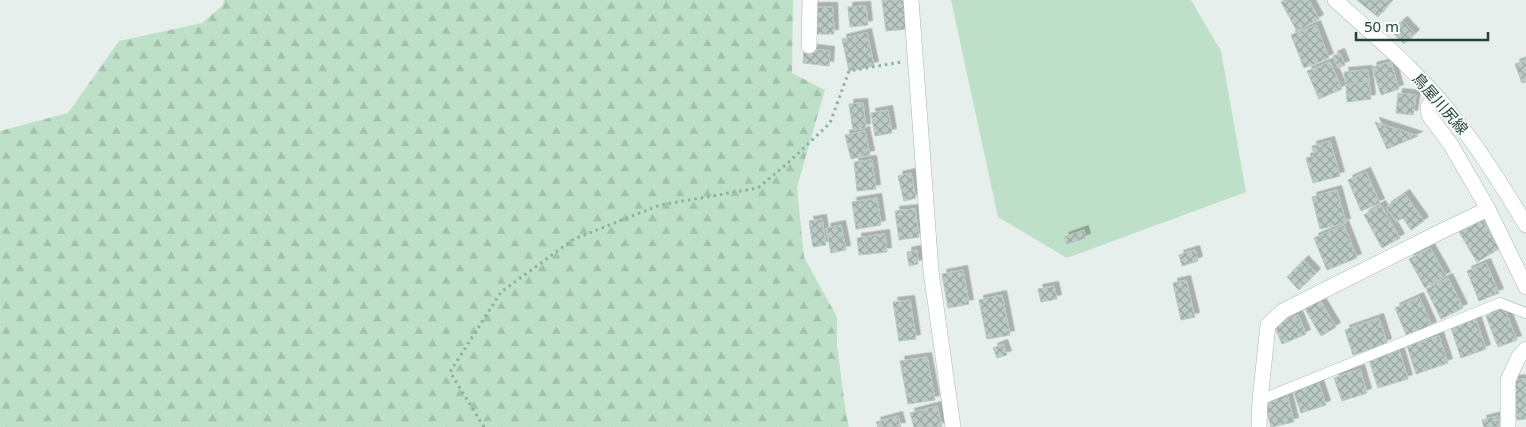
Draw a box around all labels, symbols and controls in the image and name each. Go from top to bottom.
scale bar [1356,10,1488,42]
text: 50 m [1364,16,1399,36]
street label: 鳥屋川尻線 [1409,68,1473,138]

